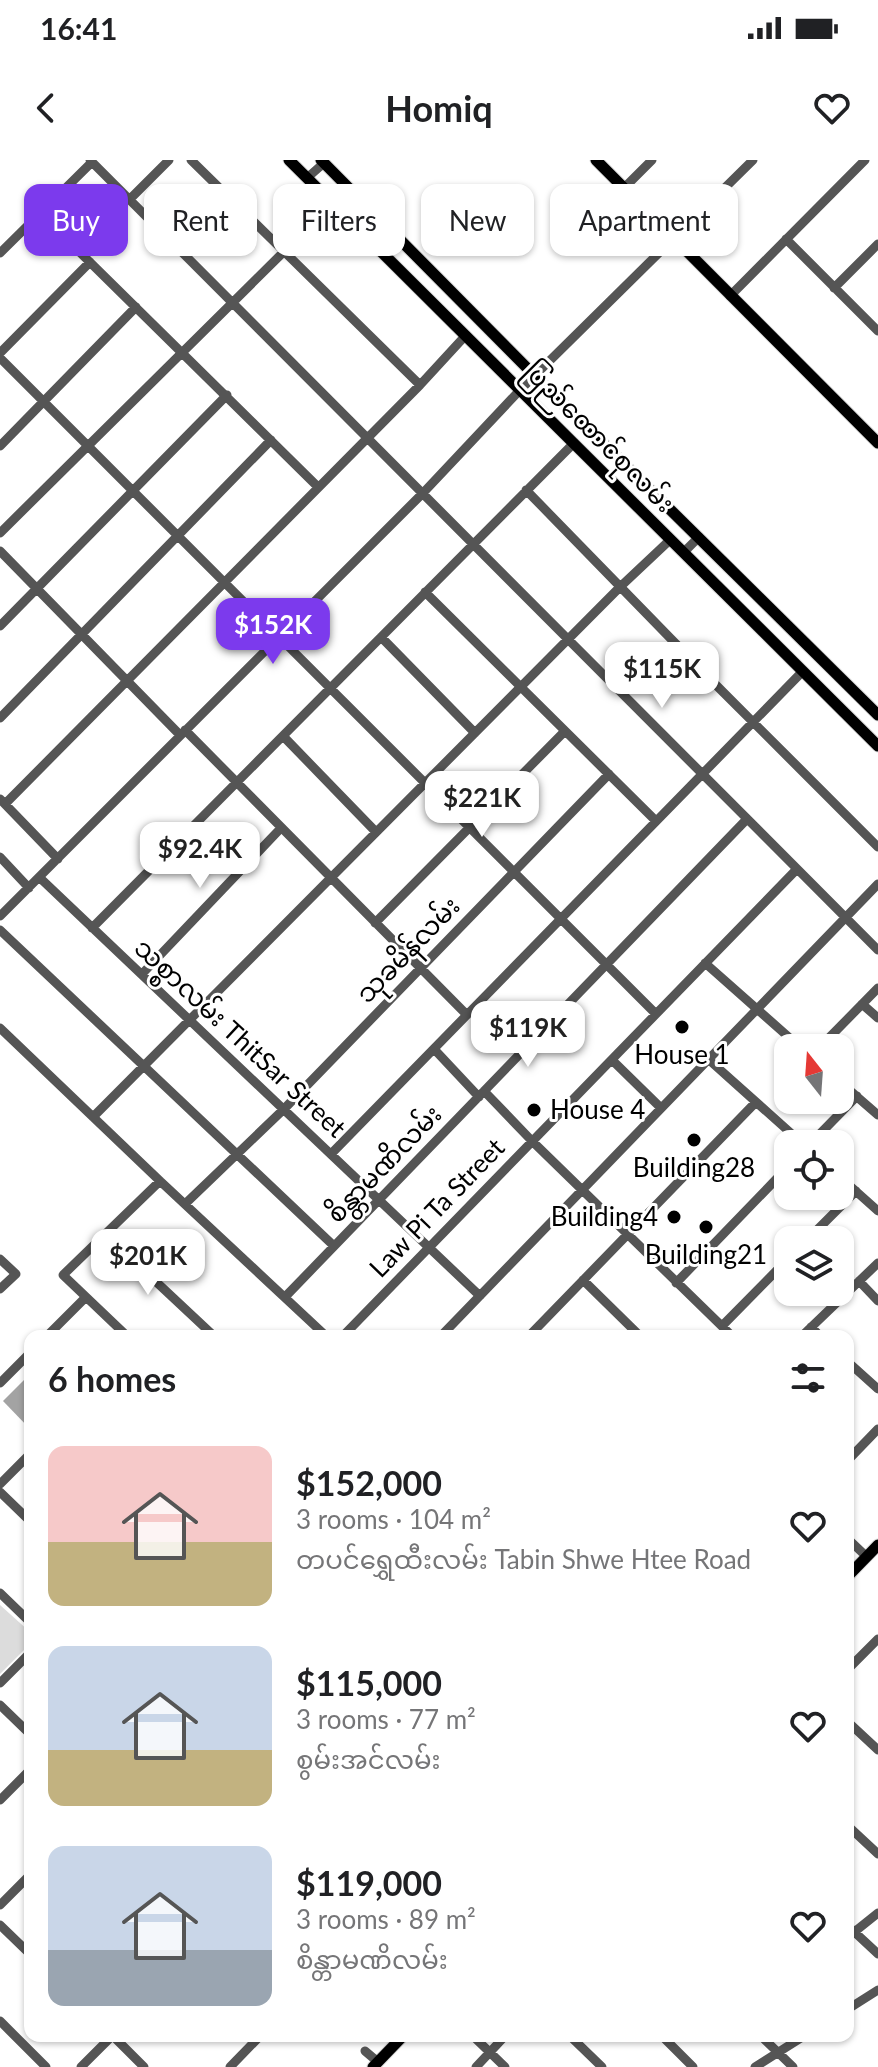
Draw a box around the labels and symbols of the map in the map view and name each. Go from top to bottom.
street label: ပြည်ထောင်စုလမ်း [514,354,682,522]
pin: $152K [217,598,329,666]
pin: $115K [606,642,718,710]
pin: $221K [426,771,538,839]
pin: $92.4K [135,822,265,890]
street label: သုခမိန်လမ်း [349,890,470,1013]
street label: သစ္စာလမ်း ThitSar Street [124,931,353,1149]
pin: $119K [472,1001,584,1069]
marker: House 1 [673,1018,691,1036]
north arrow [774,1034,854,1114]
place label: House 1 [634,1038,730,1070]
place label: House 4 [550,1093,645,1125]
street label: စိန္တာမဏိလမ်း [319,1098,452,1233]
marker: House 4 [525,1101,543,1119]
street label: Law Pi Ta Street [362,1131,511,1283]
marker: Building28 [685,1131,703,1149]
place label: Building28 [633,1151,755,1183]
place label: Building4 [551,1200,658,1232]
marker: Building4 [665,1208,683,1226]
marker: Building21 [697,1218,715,1236]
pin: $201K [92,1229,204,1297]
place label: Building21 [645,1238,767,1270]

